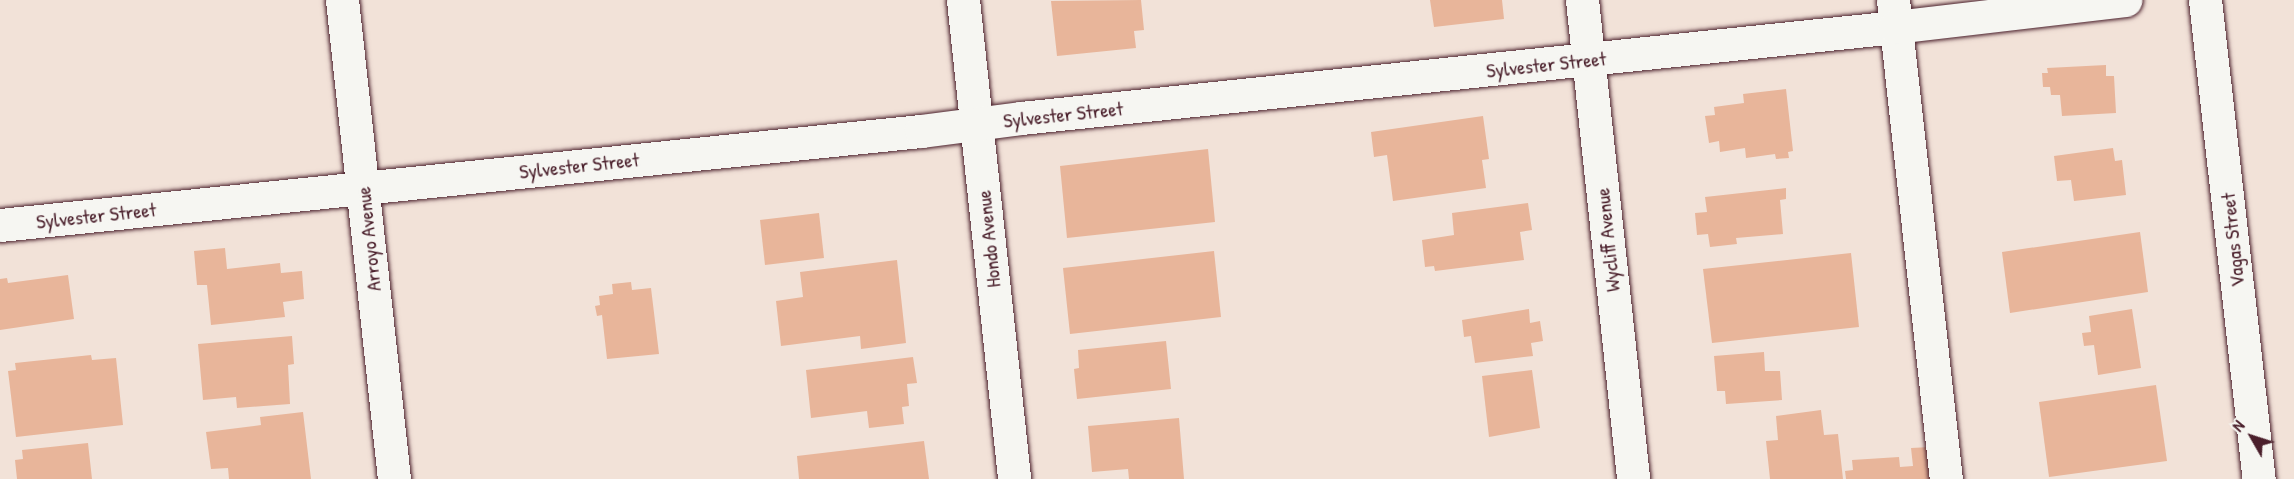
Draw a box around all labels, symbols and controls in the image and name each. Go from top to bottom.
street label: Sylvester Street [1485,46,1607,82]
street label: Sylvester Street [1002,96,1124,132]
street label: Sylvester Street [518,147,640,183]
street label: Arroyo Avenue [351,186,385,292]
street label: Wycliff Avenue [1590,187,1624,293]
street label: Hondo Avenue [971,189,1005,289]
street label: Vagas Street [2215,192,2249,288]
street label: Sylvester Street [35,197,157,233]
north arrow [2222,407,2282,467]
text: N [2227,415,2249,436]

